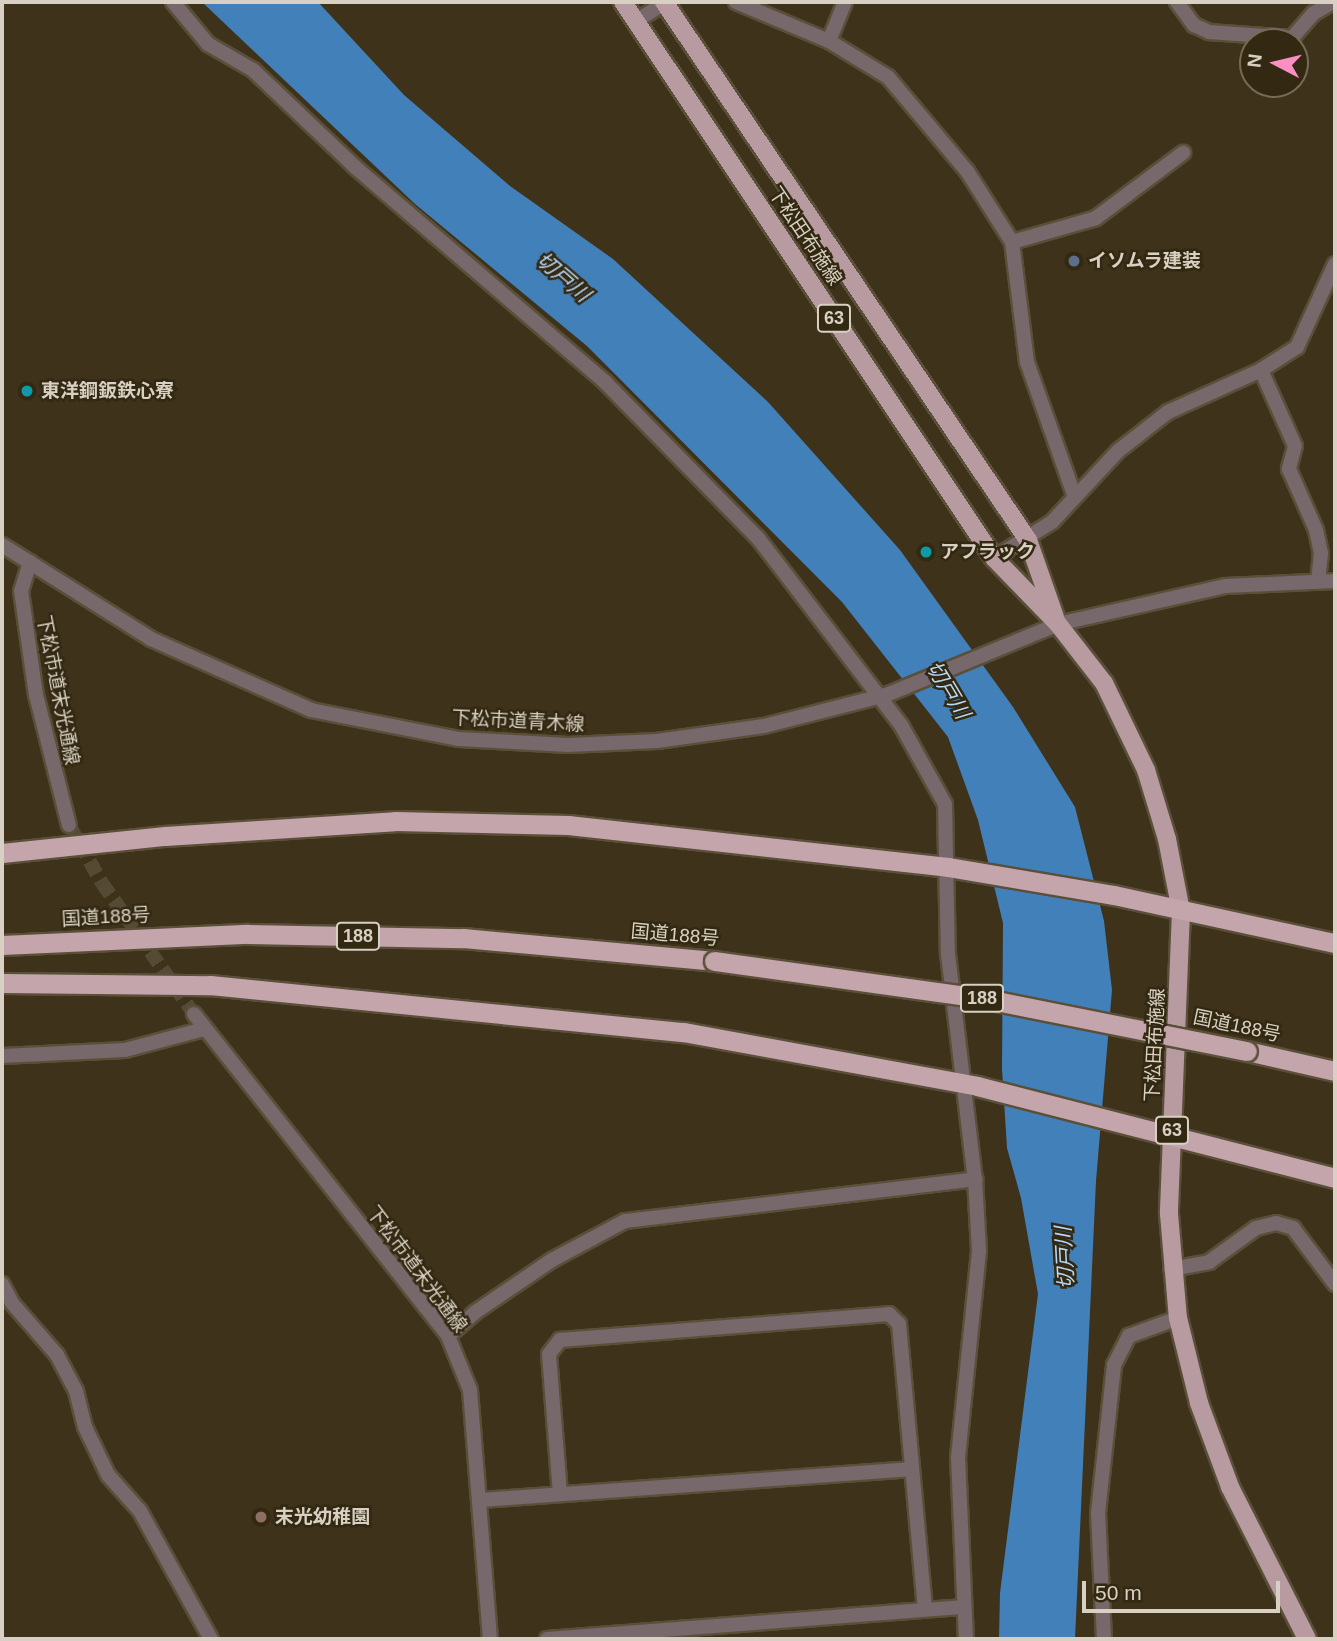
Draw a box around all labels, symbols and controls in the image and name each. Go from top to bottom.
north arrow [1239,28,1309,98]
text: N [1243,53,1266,69]
street label: 下松田布施線 [764,182,846,290]
water label: 切戸川 [531,247,595,307]
place label: イソムラ建装 [1088,250,1202,272]
marker: イソムラ建装 [1066,253,1082,269]
road number: 63 [816,304,852,332]
place label: 東洋鋼鈑鉄心寮 [41,380,174,402]
marker: 東洋鋼鈑鉄心寮 [19,383,35,399]
place label: アフラック [940,541,1035,563]
marker: アフラック [918,544,934,560]
street label: 下松市道末光通線 [32,613,84,767]
water label: 切戸川 [921,657,975,723]
street label: 下松市道青木線 [451,706,585,736]
street label: 国道188号 [61,903,151,931]
street label: 国道188号 [630,920,720,950]
road number: 188 [335,922,381,951]
road number: 188 [959,984,1005,1013]
street label: 下松田布施線 [1141,987,1169,1103]
street label: 国道188号 [1191,1006,1283,1046]
road number: 63 [1154,1115,1190,1144]
street label: 下松市道末光通線 [362,1201,472,1337]
water label: 切戸川 [1051,1226,1079,1290]
place label: 末光幼稚園 [275,1506,370,1528]
marker: 末光幼稚園 [253,1509,269,1525]
scale bar [1085,1568,1283,1612]
text: 50 m [1095,1581,1142,1604]

